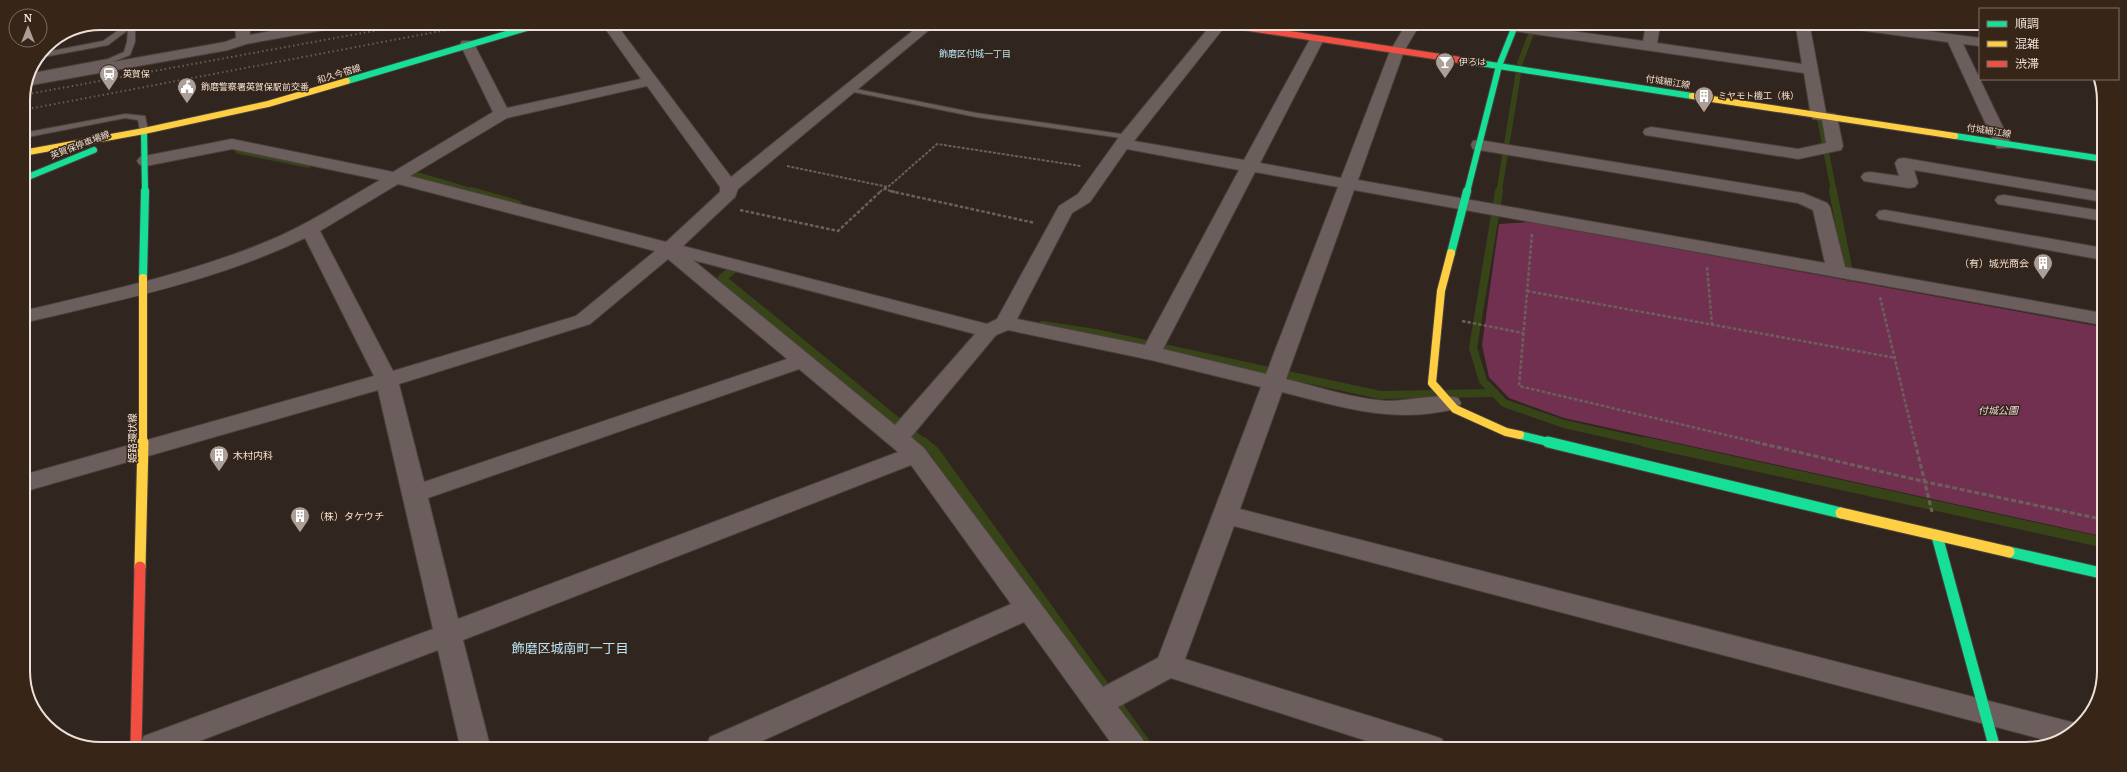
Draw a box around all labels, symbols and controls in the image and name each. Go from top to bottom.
north arrow [8,8,48,48]
legend [1979,8,2119,80]
text: N [24,11,33,25]
text: 順調 [2015,16,2039,31]
text: 混雑 [2015,36,2039,51]
district label: 飾磨区付城一丁目 [939,48,1011,60]
bar icon: 伊ろは [1434,51,1456,79]
place label: 伊ろは [1458,56,1486,68]
text: 渋滞 [2015,56,2039,71]
street label: 和久今宿線 [316,61,363,86]
station icon: 英賀保 [98,63,120,91]
place label: 英賀保 [123,68,150,80]
street label: 付城細江線 [1645,73,1692,92]
public building icon: 飾磨警察署英賀保駅前交番 [176,76,198,104]
place label: 飾磨警察署英賀保駅前交番 [201,81,309,93]
building icon: ミヤモト機工（株） [1693,85,1715,113]
place label: ミヤモト機工（株） [1718,90,1799,102]
street label: 付城細江線 [1966,122,2013,141]
street label: 英賀保停車場線 [48,128,112,162]
building icon: （有）城光商会 [2032,252,2054,280]
place label: （有）城光商会 [1959,257,2029,270]
park label: 付城公園 [1978,404,2020,417]
street label: 姫路環状線 [126,413,139,463]
building icon: 木村内科 [208,444,230,472]
place label: 木村内科 [233,449,273,462]
building icon: （株）タケウチ [289,505,311,533]
place label: （株）タケウチ [314,510,384,523]
district label: 飾磨区城南町一丁目 [511,639,629,657]

